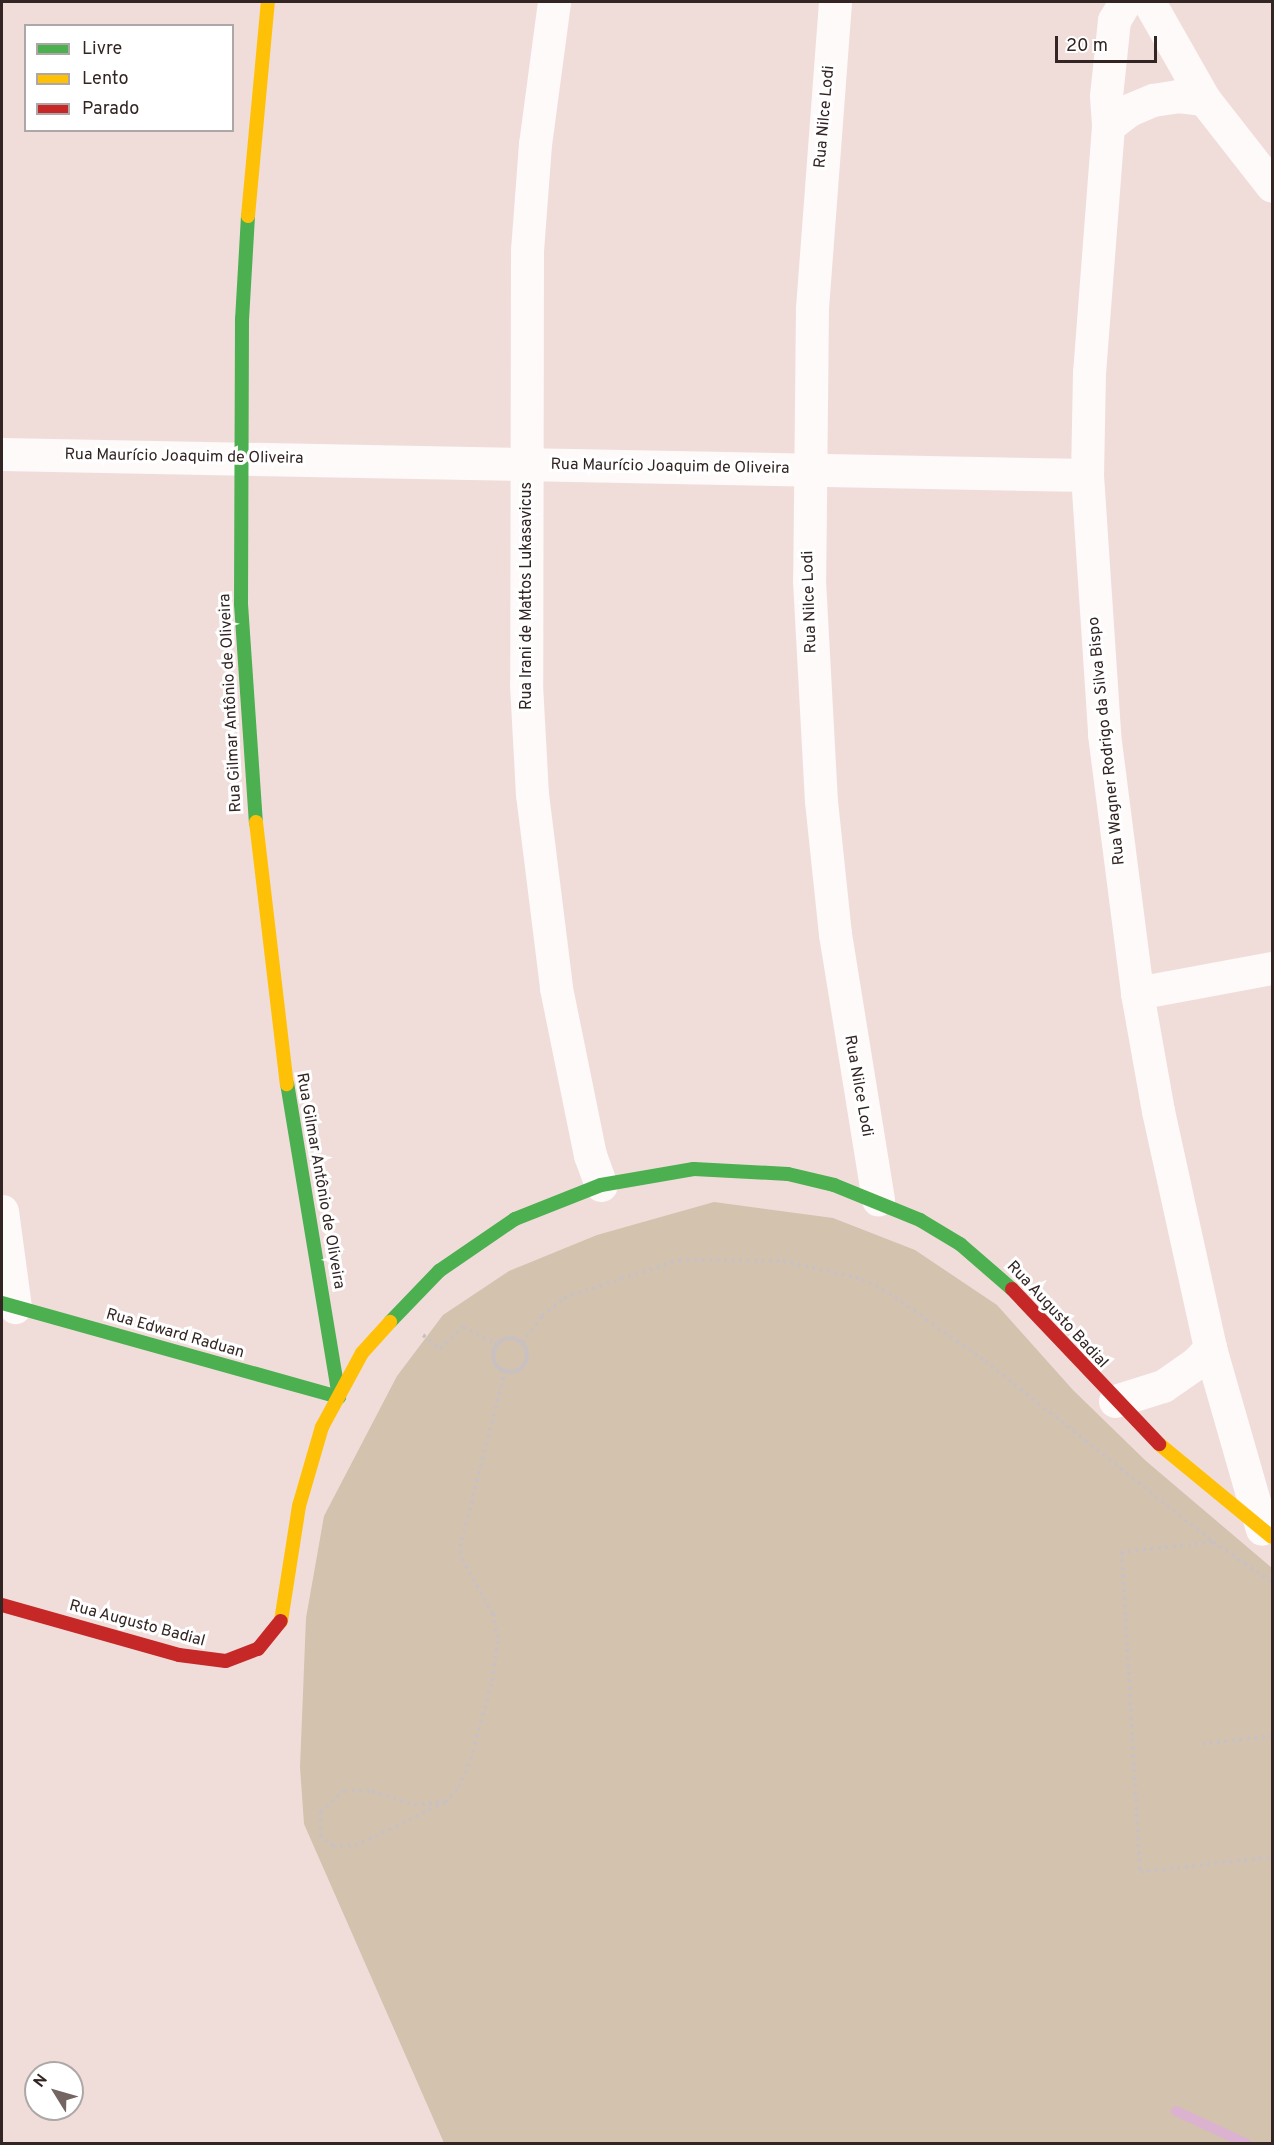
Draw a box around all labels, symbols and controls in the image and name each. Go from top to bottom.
legend [24,24,234,132]
scale bar [1058,24,1160,62]
text: 20 m [1066,35,1108,58]
text: Livre [82,38,122,61]
street label: Rua Nilce Lodi [811,65,839,169]
text: Lento [82,68,128,91]
text: Parado [82,98,139,121]
street label: Rua Maurício Joaquim de Oliveira [64,445,304,469]
street label: Rua Maurício Joaquim de Oliveira [550,455,790,479]
street label: Rua Irani de Mattos Lukasavicus [517,482,537,710]
street label: Rua Nilce Lodi [799,550,821,654]
street label: Rua Gilmar Antônio de Oliveira [216,593,246,813]
street label: Rua Wagner Rodrigo da Silva Bispo [1084,616,1130,866]
street label: Rua Nilce Lodi [840,1034,876,1138]
street label: Rua Gilmar Antônio de Oliveira [291,1071,349,1291]
street label: Rua Augusto Badial [1002,1257,1112,1373]
street label: Rua Edward Raduan [104,1305,246,1363]
street label: Rua Augusto Badial [67,1597,207,1651]
north arrow [24,2061,84,2121]
text: N [30,2071,53,2092]

